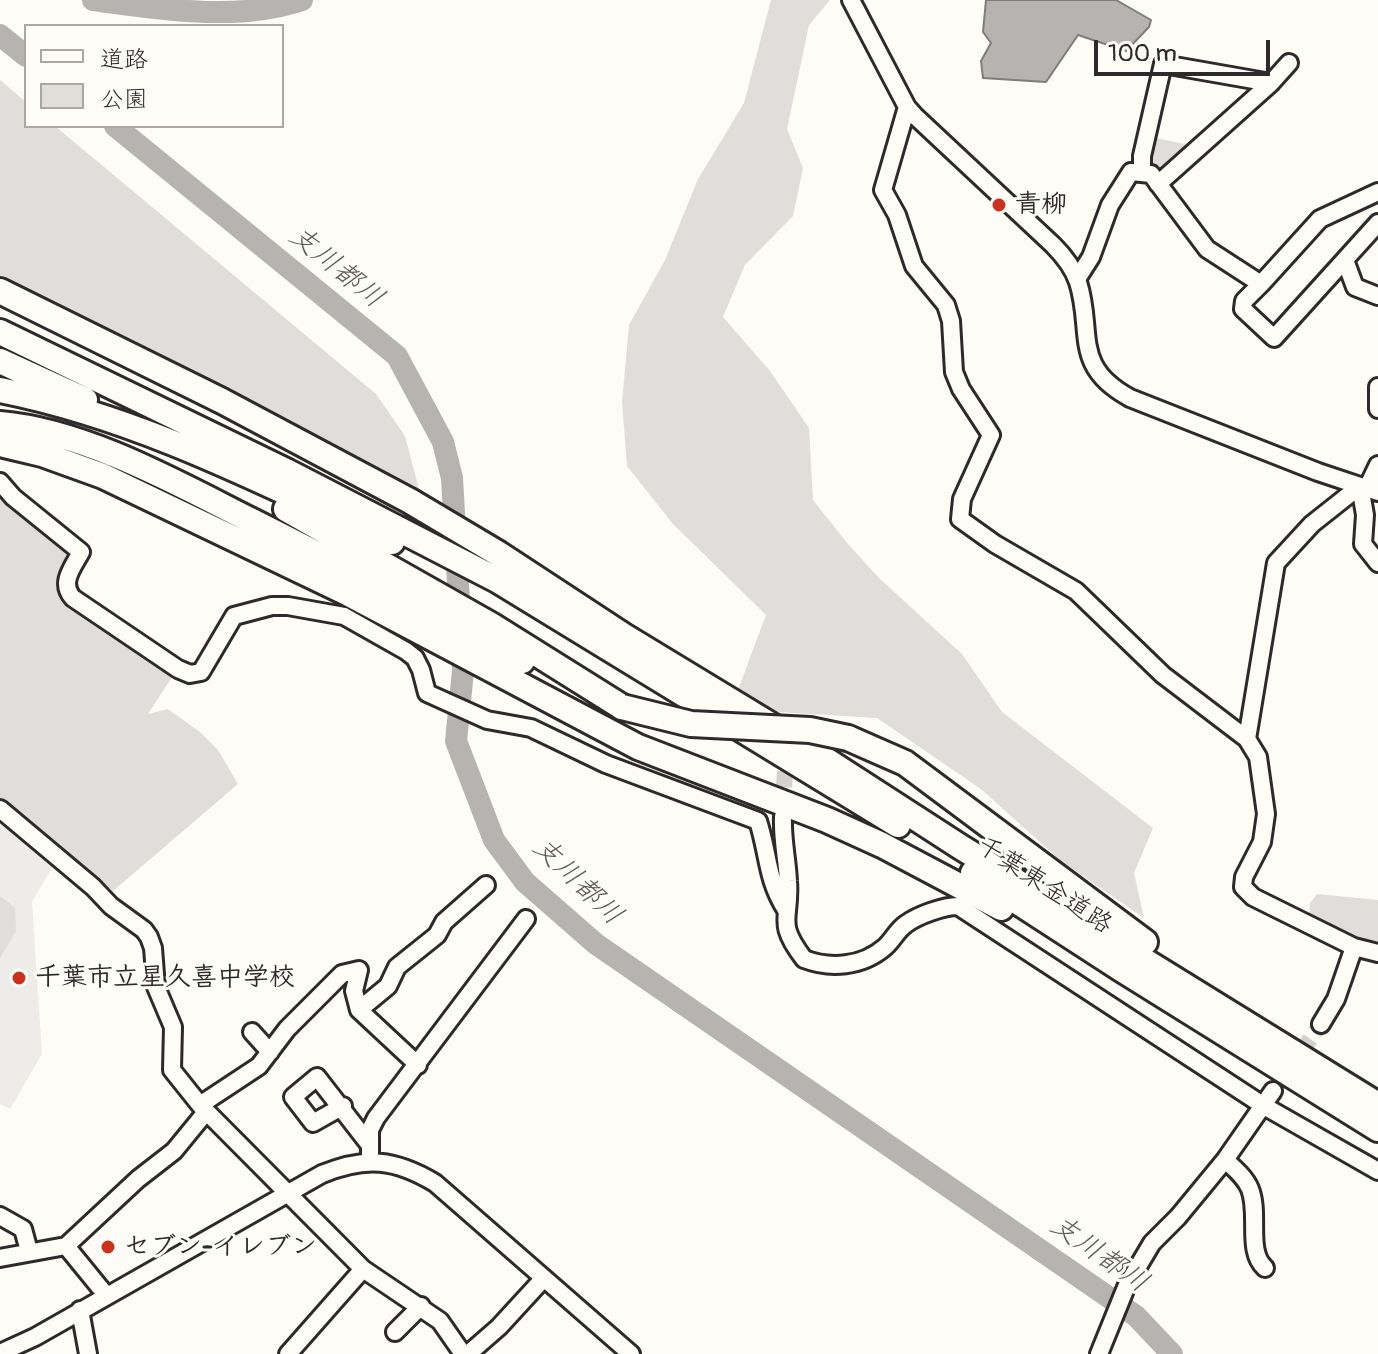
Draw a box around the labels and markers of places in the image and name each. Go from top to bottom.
place label: 青柳 [1015,189,1067,221]
marker: 青柳 [990,196,1008,214]
place label: 千葉市立星久喜中学校 [35,962,295,994]
marker: 千葉市立星久喜中学校 [10,969,28,987]
place label: セブン-イレブン [124,1231,317,1263]
marker: セブン-イレブン [99,1238,117,1256]

